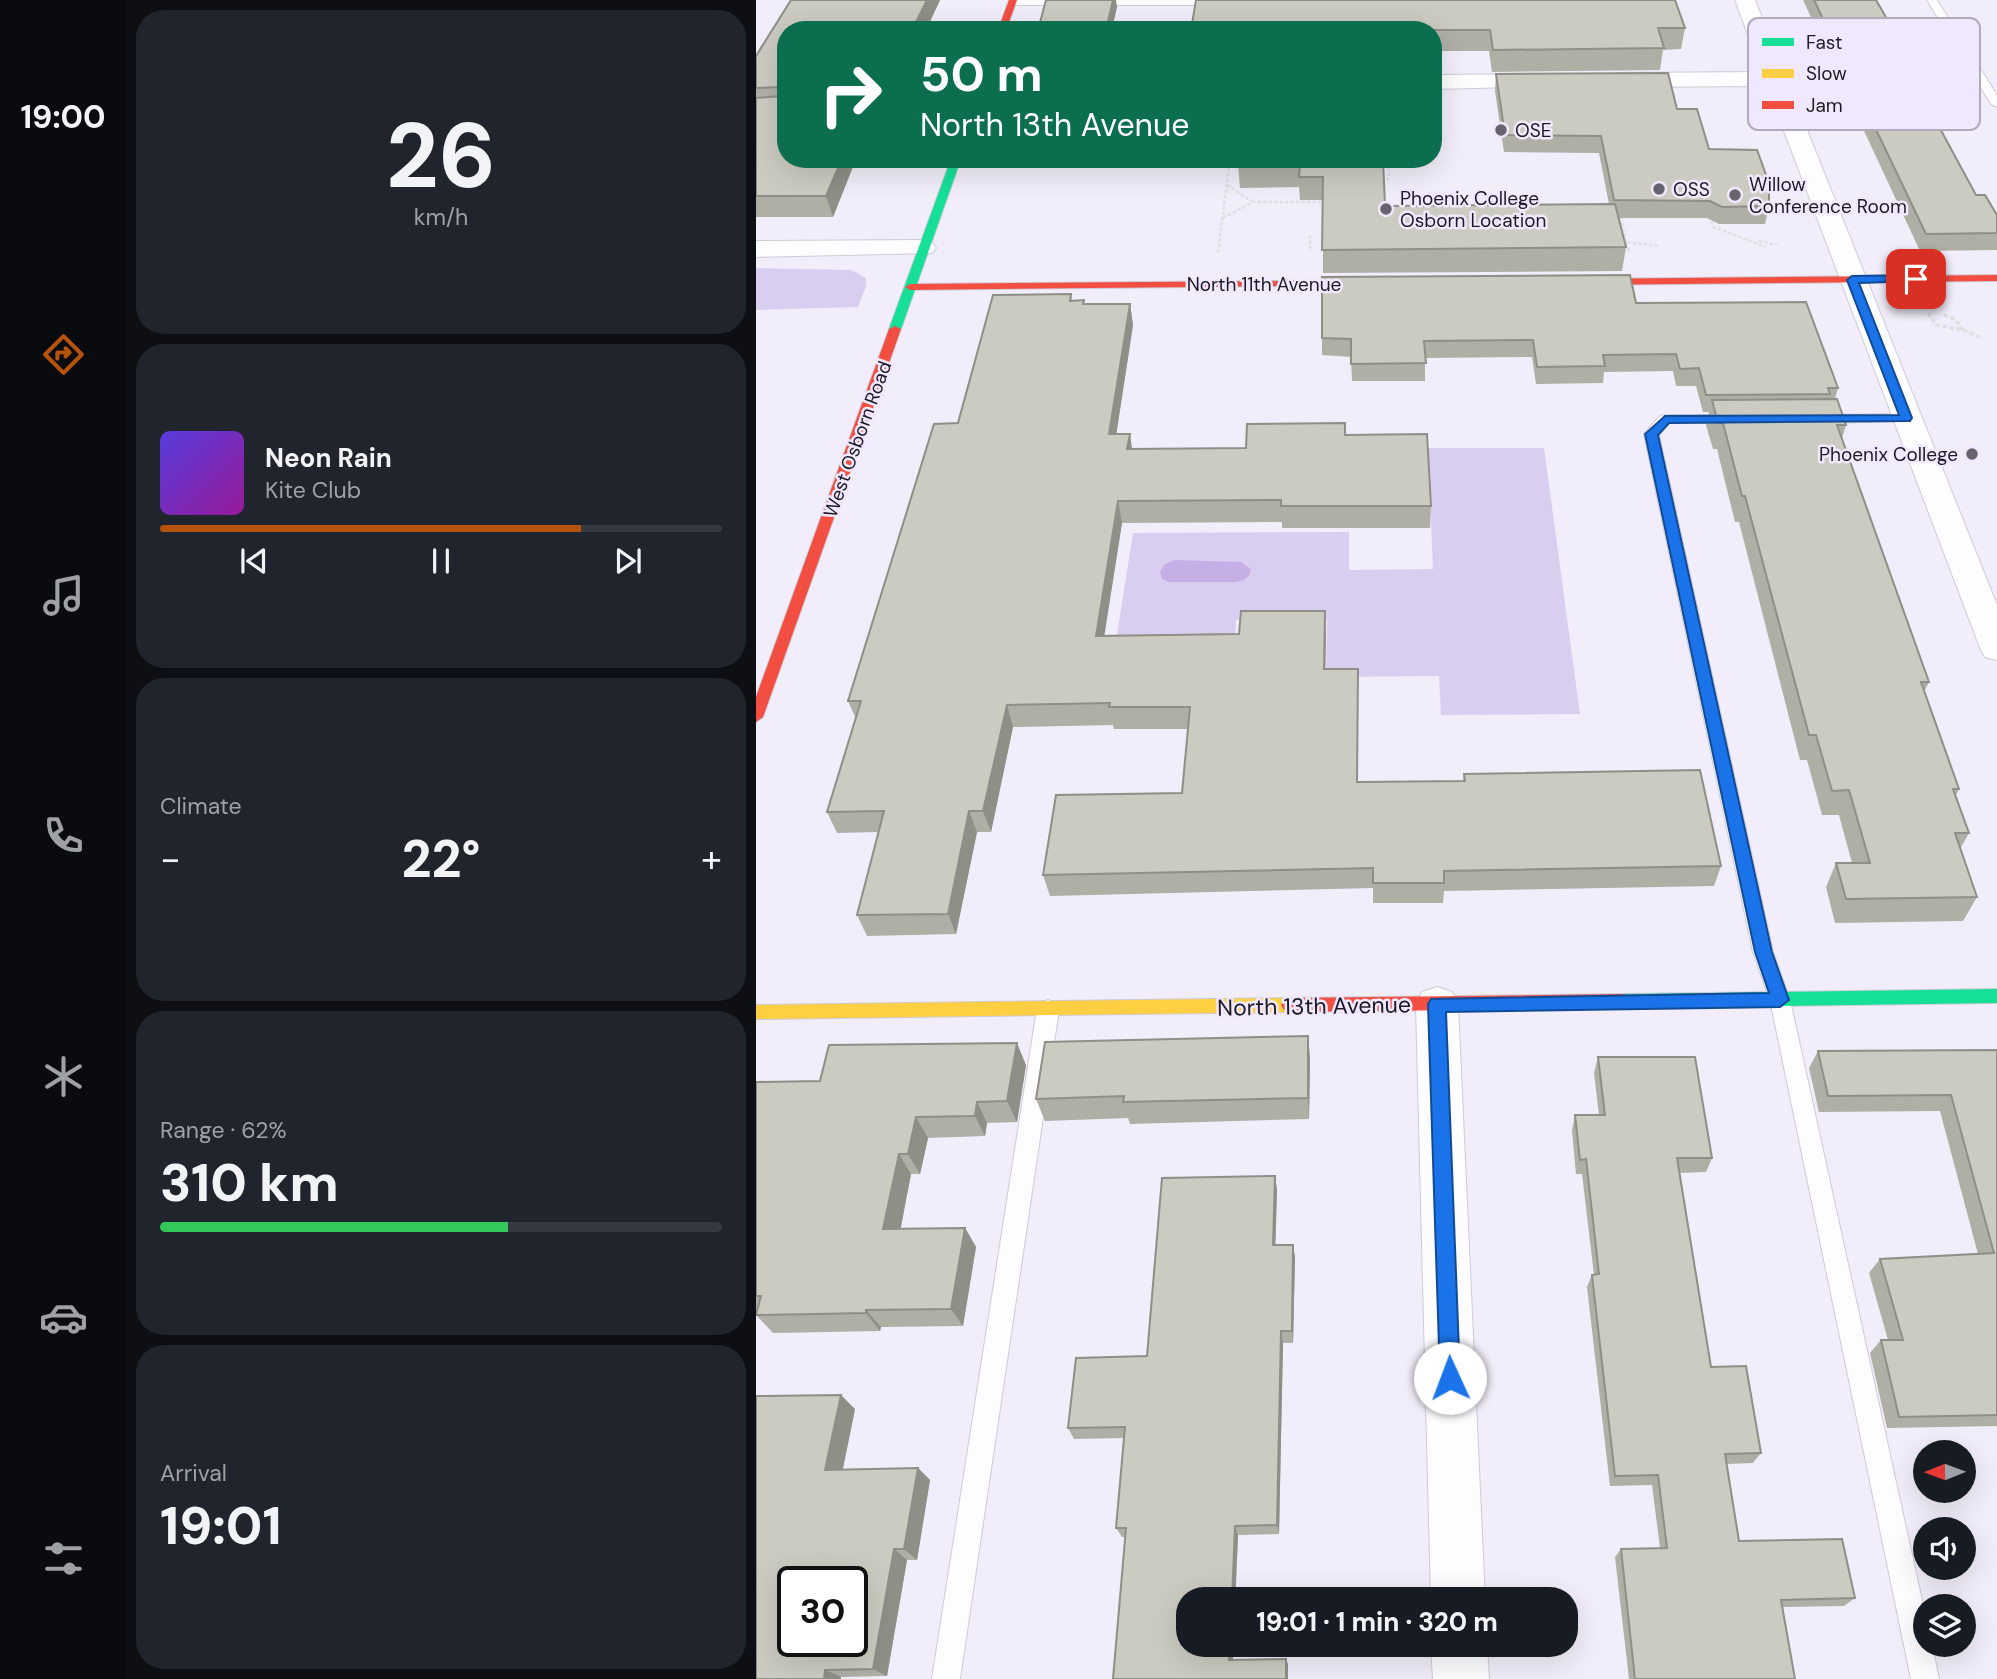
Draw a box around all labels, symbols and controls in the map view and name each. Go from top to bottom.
legend [1748,18,1980,130]
text: Fast [1806,30,1842,55]
text: 50 m [920,42,1043,106]
icon: right [805,49,896,140]
text: Slow [1806,61,1847,86]
text: Jam [1806,93,1843,118]
text: 19:00 [20,96,106,138]
text: 26 [386,97,496,215]
text: North 13th Avenue [920,104,1189,146]
place label: OSE [1515,118,1551,143]
marker: OSE [1493,122,1509,138]
place label: Willow Conference Room [1749,172,1907,219]
place label: OSS [1673,177,1710,202]
marker: OSS [1651,181,1667,197]
place label: Phoenix College Osborn Location [1400,186,1546,233]
marker: Willow Conference Room [1727,187,1743,203]
marker: Phoenix College Osborn Location [1378,201,1394,217]
text: km/h [414,202,468,232]
pin [1886,249,1946,309]
icon: arrive [1897,260,1935,298]
street label: North 11th Avenue [1187,272,1341,297]
icon: directions [39,330,88,379]
street label: West Osborn Road [818,358,897,521]
text: Neon Rain [265,441,392,475]
place label: Phoenix College [1819,442,1958,467]
marker: Phoenix College [1964,446,1980,462]
text: Kite Club [265,475,361,505]
icon: previous [235,542,273,580]
icon: pause [422,542,460,580]
icon: next [609,542,647,580]
icon: music [39,571,88,620]
text: Climate [160,791,242,821]
icon: phone [39,811,88,860]
text: 22° [401,825,481,893]
text: − [160,834,181,884]
text: + [701,834,722,884]
street label: North 13th Avenue [1217,989,1411,1023]
icon: climate [39,1052,88,1101]
text: Range · 62% [160,1115,286,1145]
text: 310 km [160,1149,339,1217]
icon: car [39,1293,88,1342]
position arrow [1413,1341,1487,1415]
north arrow [1913,1440,1976,1503]
map controls [1913,1440,1976,1657]
text: Arrival [160,1458,227,1488]
text: 19:01 [160,1492,282,1560]
button: sound [1913,1517,1976,1580]
icon: filters [39,1534,88,1583]
speed limit sign: 30 [777,1566,868,1657]
button: layers [1913,1594,1976,1657]
text: 19:01 · 1 min · 320 m [1256,1605,1498,1639]

